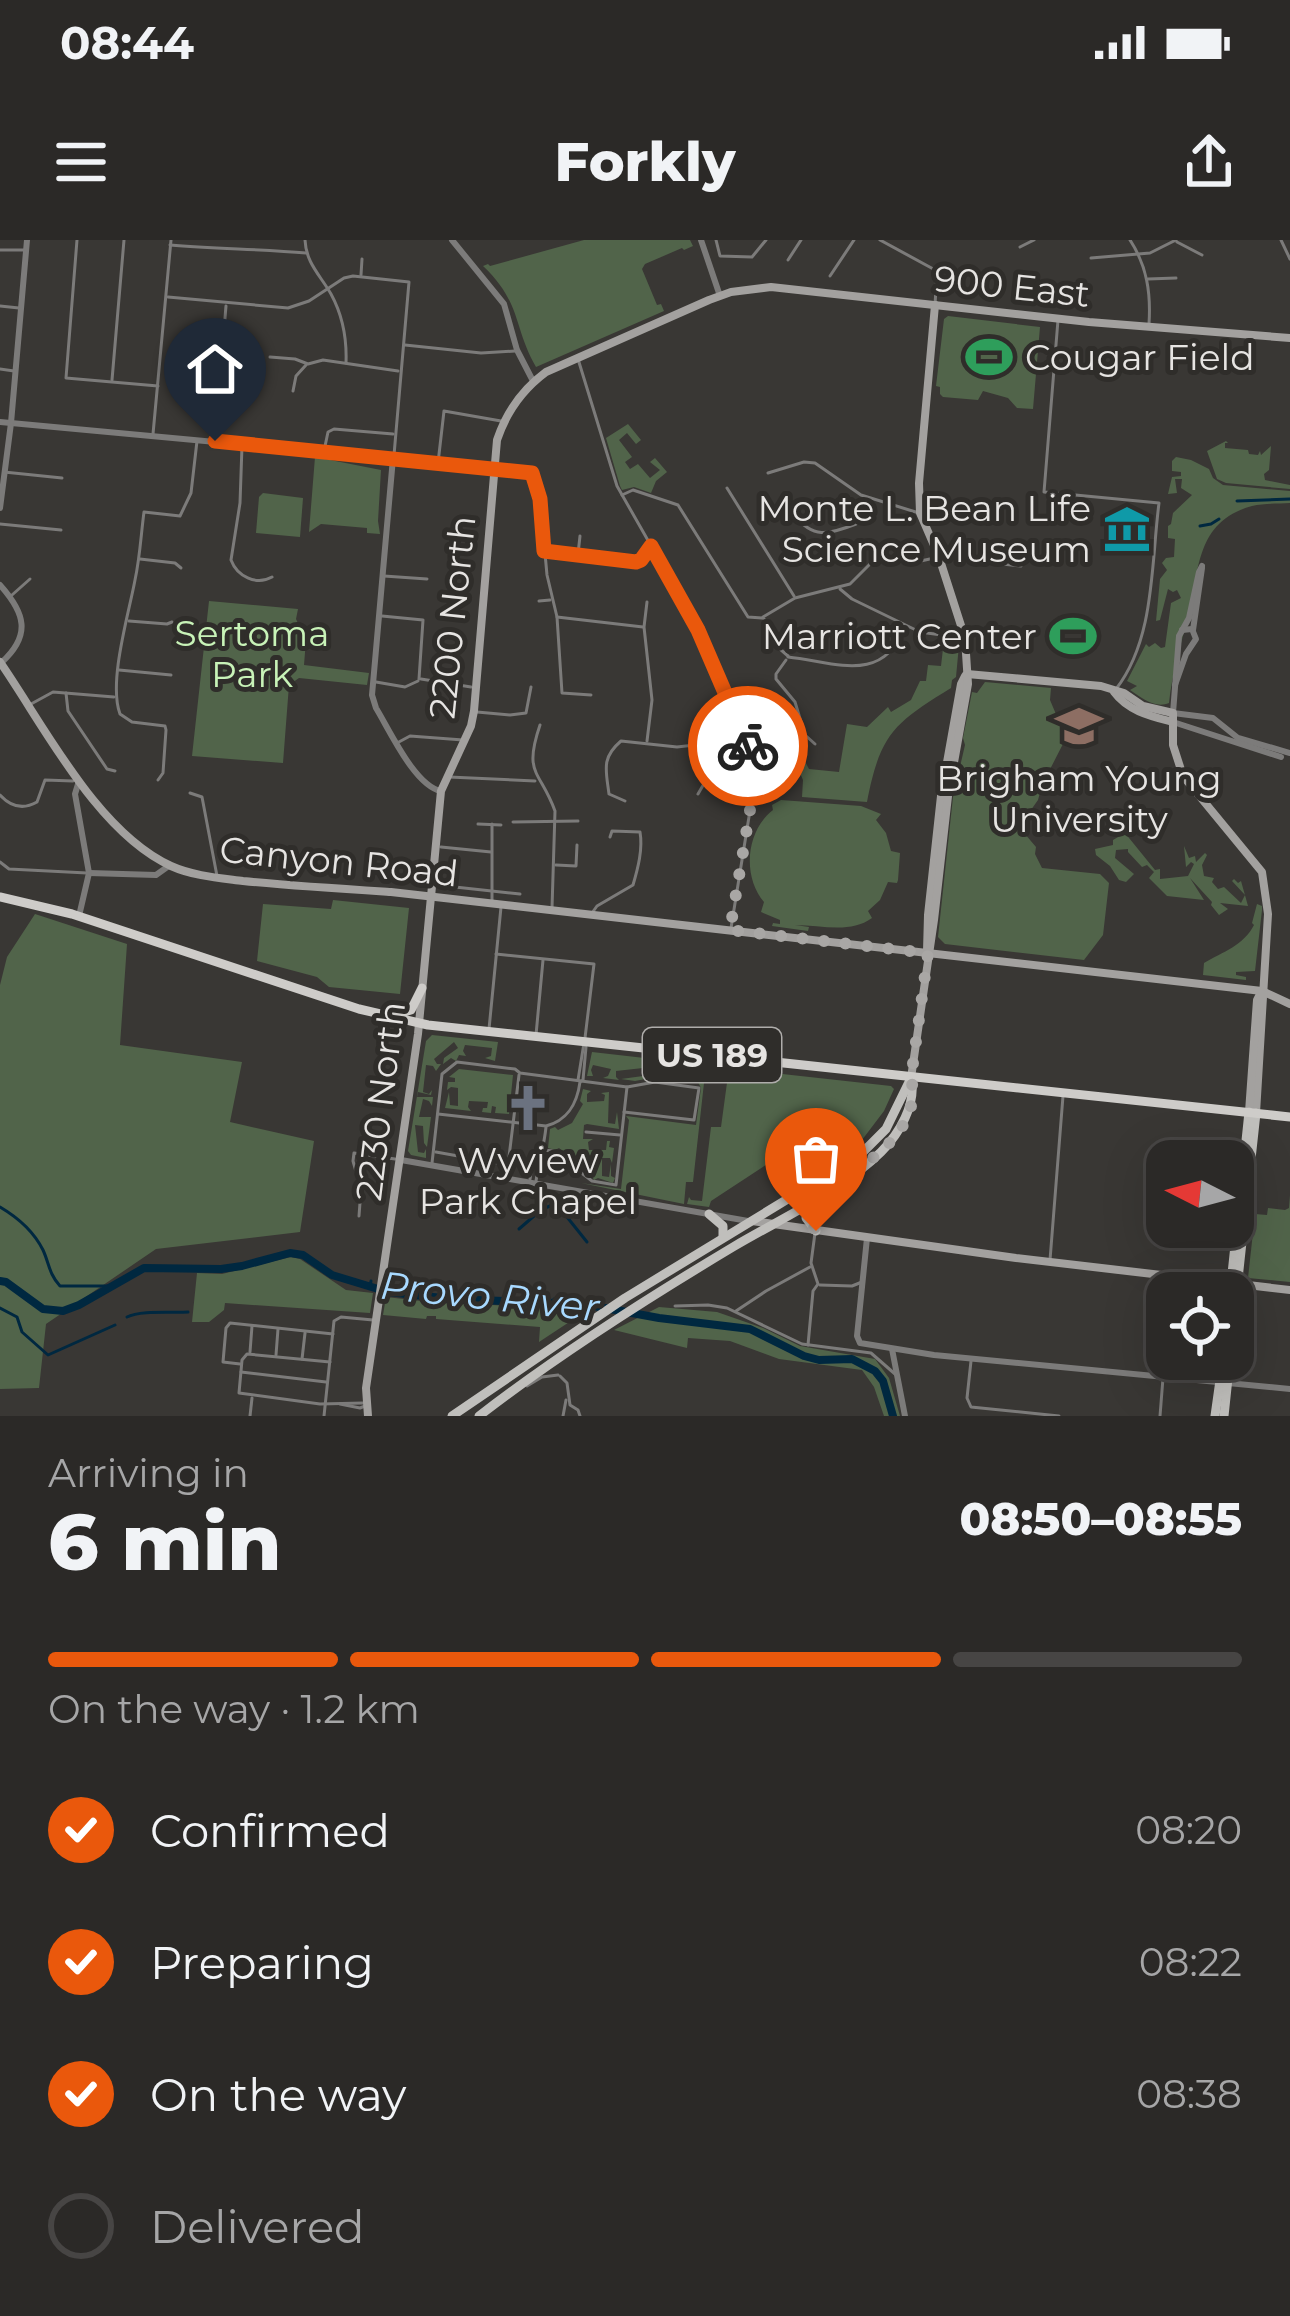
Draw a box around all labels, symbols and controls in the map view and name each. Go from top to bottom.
text: 08:44 [60,15,194,70]
icon: menu [48,129,114,195]
text: Forkly [555,129,735,195]
icon: share [1176,129,1242,195]
street label: 900 East [932,256,1092,316]
pin [164,318,266,441]
sports icon: Cougar Field [964,332,1014,382]
place label: Cougar Field [1025,335,1255,379]
icon: home [182,336,248,402]
place label: Monte L. Bean Life Science Museum [757,486,1091,571]
museum icon: Monte L. Bean Life Science Museum [1102,504,1152,554]
street label: 2200 North [419,513,485,721]
park label: Sertoma Park [175,611,329,696]
sports icon: Marriott Center [1048,611,1098,661]
place label: Marriott Center [762,614,1037,658]
courier [688,686,808,806]
school or university icon: Brigham Young University [1054,701,1104,751]
icon: bike [715,713,781,779]
place label: Brigham Young University [936,756,1222,841]
street label: Canyon Road [218,827,460,895]
street label: 2230 North [346,999,414,1203]
road number: US 189 [643,1028,781,1082]
church icon: Wyview Park Chapel [503,1083,553,1133]
pin [765,1108,867,1231]
icon: bag [783,1126,849,1192]
place label: Wyview Park Chapel [419,1138,637,1223]
north arrow [1146,1140,1254,1248]
map controls [1146,1140,1254,1380]
water label: Provo River [378,1261,603,1331]
button: locate [1146,1272,1254,1380]
text: Arriving in [48,1449,249,1497]
text: 08:50–08:55 [959,1491,1242,1546]
text: 6 min [48,1494,282,1590]
text: On the way · 1.2 km [48,1685,420,1733]
icon: check [48,1797,114,1863]
text: Confirmed [150,1803,390,1858]
text: 08:20 [1135,1806,1242,1854]
icon: check [48,1929,114,1995]
text: Preparing [150,1935,374,1990]
text: 08:22 [1139,1938,1242,1986]
icon: check [48,2061,114,2127]
text: On the way [150,2067,406,2122]
text: 08:38 [1136,2070,1242,2118]
text: Delivered [150,2199,365,2254]

